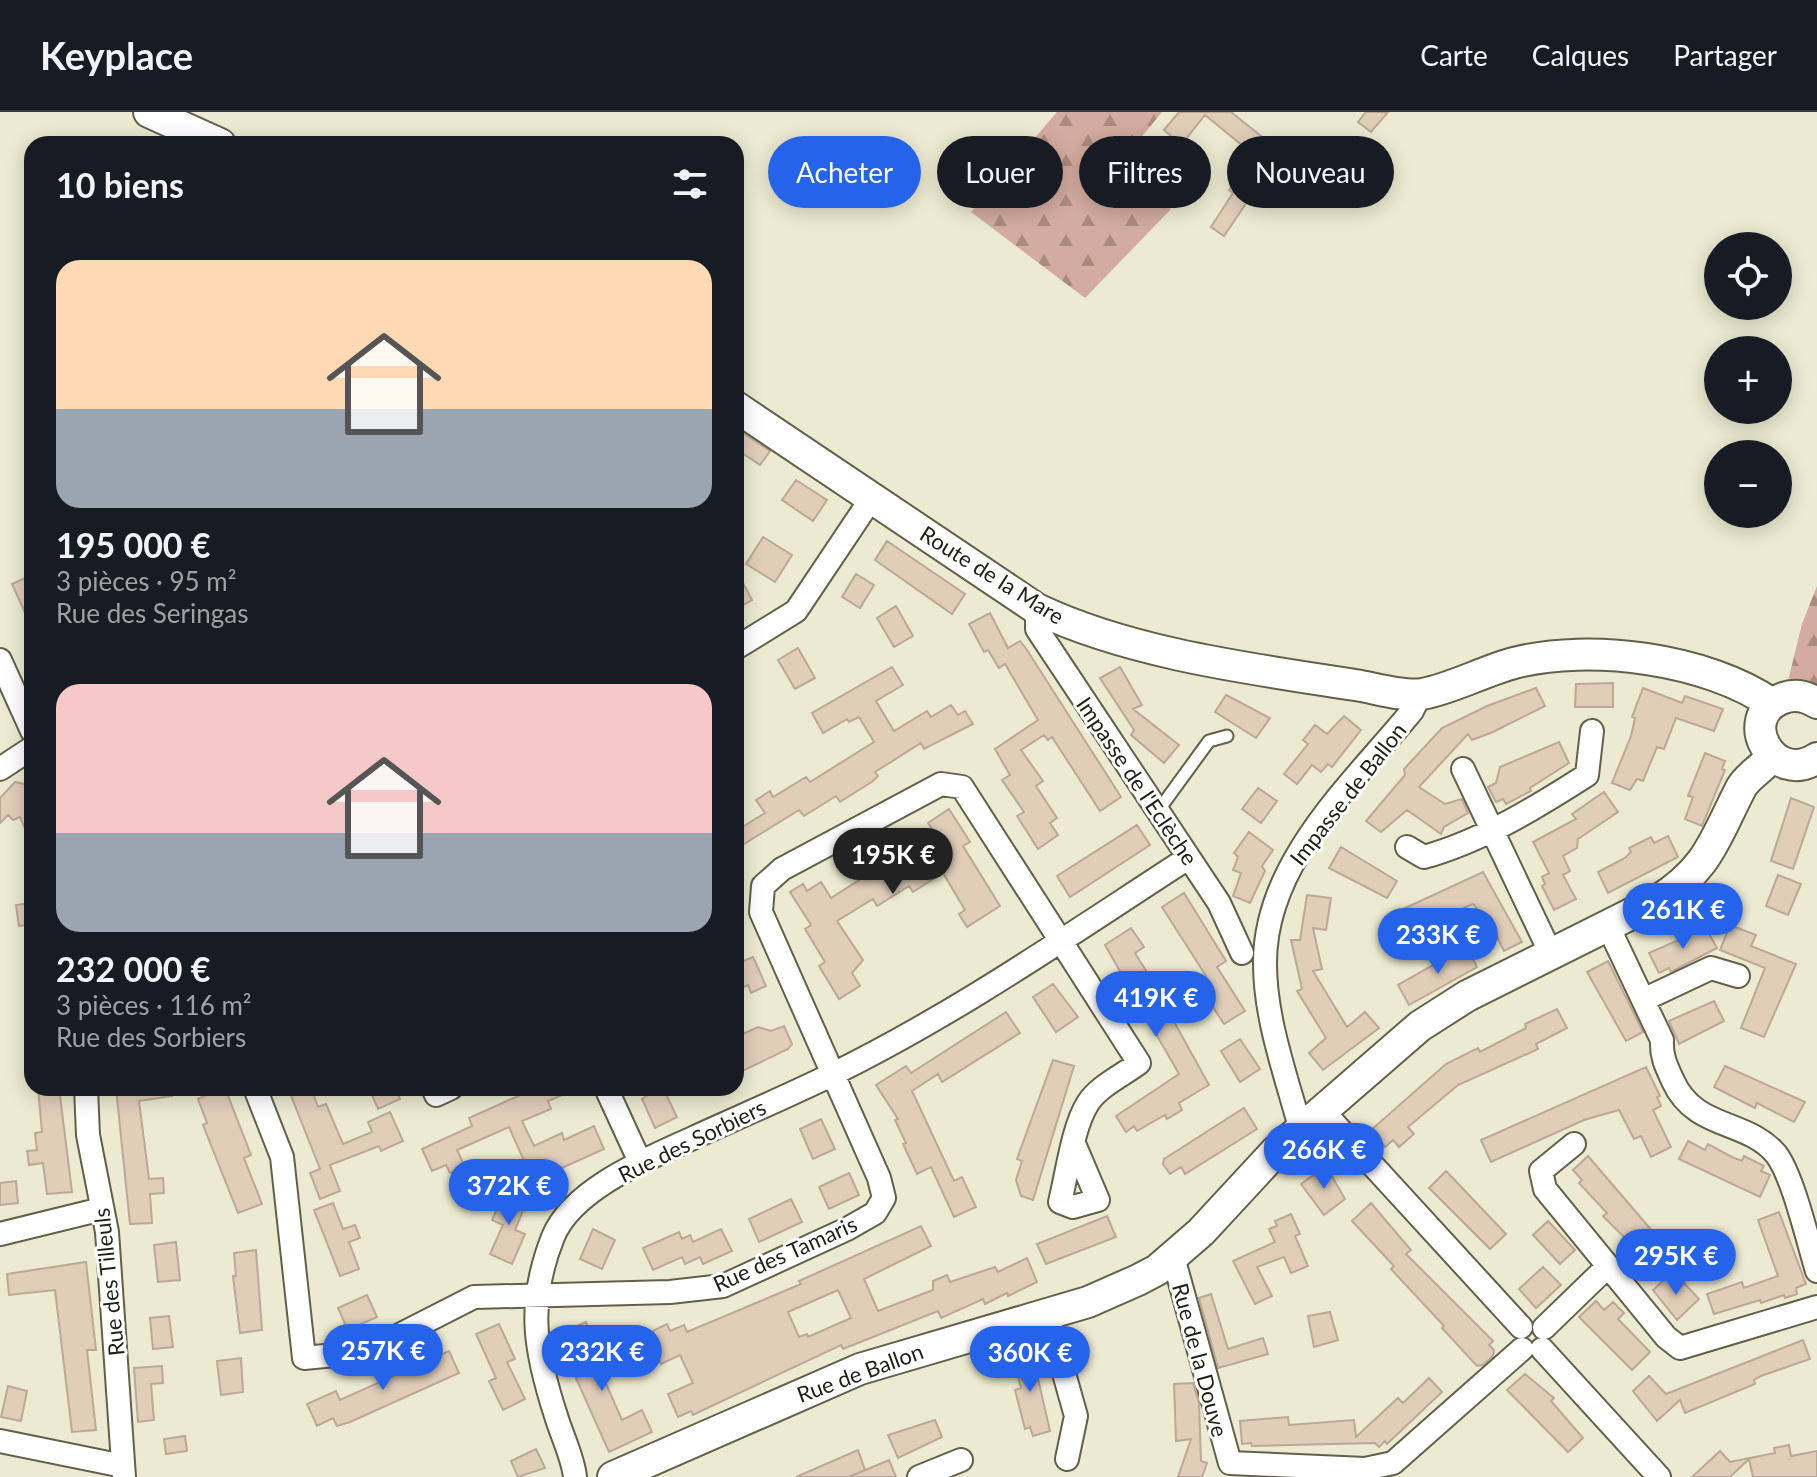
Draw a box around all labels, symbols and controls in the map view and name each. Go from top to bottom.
text: Keyplace [40,32,193,78]
text: Carte [1420,38,1488,72]
text: Calques [1532,38,1629,72]
text: Partager [1673,38,1777,72]
chip: Acheter [768,136,921,208]
chip: Louer [937,136,1063,208]
chip: Filtres [1079,136,1211,208]
chip: Nouveau [1227,136,1394,208]
icon: filters [668,162,712,206]
text: 10 biens [56,164,184,205]
map controls [1704,232,1792,528]
button: locate [1704,232,1792,320]
icon: home [312,312,456,456]
button: + [1704,336,1792,424]
button: − [1704,440,1792,528]
street label: Route de la Mare [915,520,1069,630]
text: 195 000 € [56,524,211,565]
text: 3 pièces · 95 m² [56,565,236,597]
text: Rue des Seringas [56,597,249,629]
street label: Impasse de l'Eclèche [1071,692,1204,870]
street label: Impasse de Ballon [1284,717,1412,870]
icon: home [312,736,456,880]
pin: 195K € [828,828,958,896]
text: 195K € [851,838,935,870]
pin: 261K € [1618,883,1748,951]
text: 261K € [1641,893,1725,925]
pin: 233K € [1373,908,1503,976]
text: 233K € [1396,918,1480,950]
text: 232 000 € [56,948,211,989]
pin: 419K € [1091,971,1221,1039]
text: 419K € [1114,981,1198,1013]
text: 3 pièces · 116 m² [56,989,251,1021]
text: Rue des Sorbiers [56,1021,246,1053]
street label: Rue des Sorbiers [614,1093,770,1188]
pin: 266K € [1259,1123,1389,1191]
text: 266K € [1282,1133,1366,1165]
pin: 372K € [444,1159,574,1227]
text: 372K € [467,1169,551,1201]
street label: Rue des Tilleuls [87,1207,130,1357]
street label: Rue des Tamaris [709,1210,861,1297]
pin: 295K € [1611,1229,1741,1297]
text: 295K € [1634,1239,1718,1271]
street label: Rue de la Douve [1167,1280,1234,1440]
pin: 257K € [318,1324,448,1392]
pin: 232K € [537,1325,667,1393]
pin: 360K € [965,1326,1095,1394]
text: 257K € [341,1334,425,1366]
text: 232K € [560,1335,644,1367]
text: 360K € [988,1336,1072,1368]
street label: Rue de Ballon [793,1337,927,1408]

